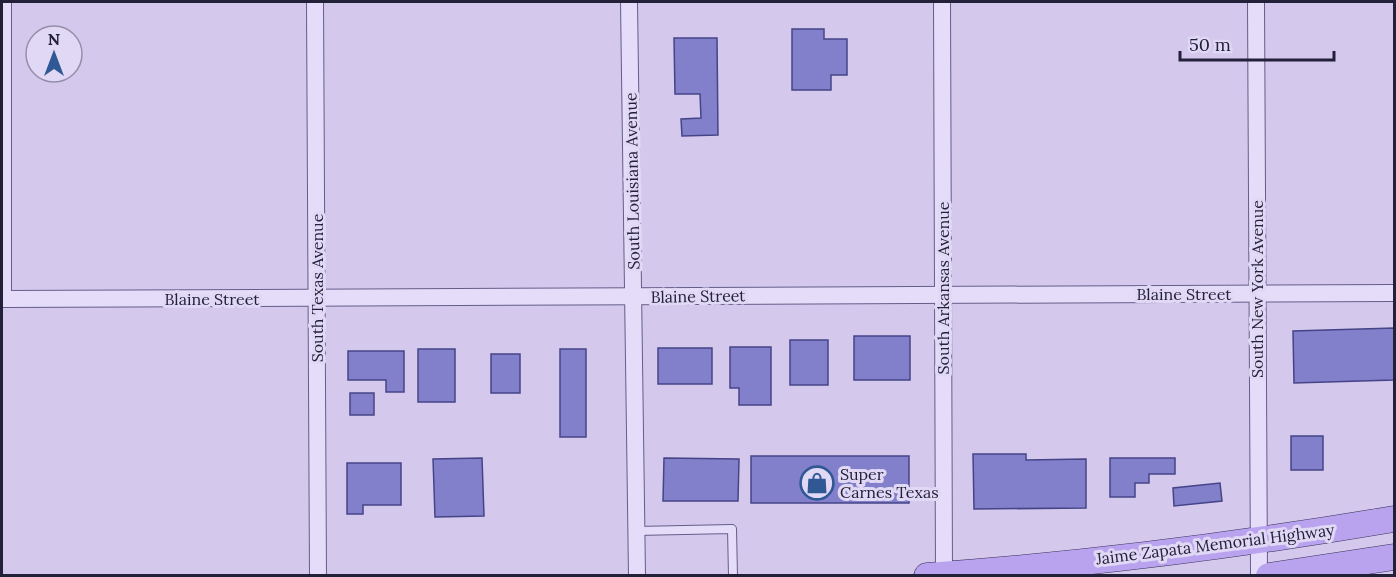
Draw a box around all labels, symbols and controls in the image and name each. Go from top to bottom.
north arrow [24,24,84,84]
scale bar [1180,24,1334,62]
text: N [48,29,60,49]
text: 50 m [1189,33,1231,56]
street label: South Louisiana Avenue [620,92,644,270]
street label: South New York Avenue [1247,200,1267,378]
street label: South Arkansas Avenue [933,201,953,375]
street label: South Texas Avenue [307,213,327,362]
street label: Blaine Street [1137,284,1232,304]
street label: Blaine Street [650,285,746,307]
street label: Blaine Street [165,289,260,309]
place label: Super Carnes Texas [840,464,939,502]
shop icon: Super Carnes Texas [799,465,835,501]
street label: Jaime Zapata Memorial Highway [1094,519,1336,569]

